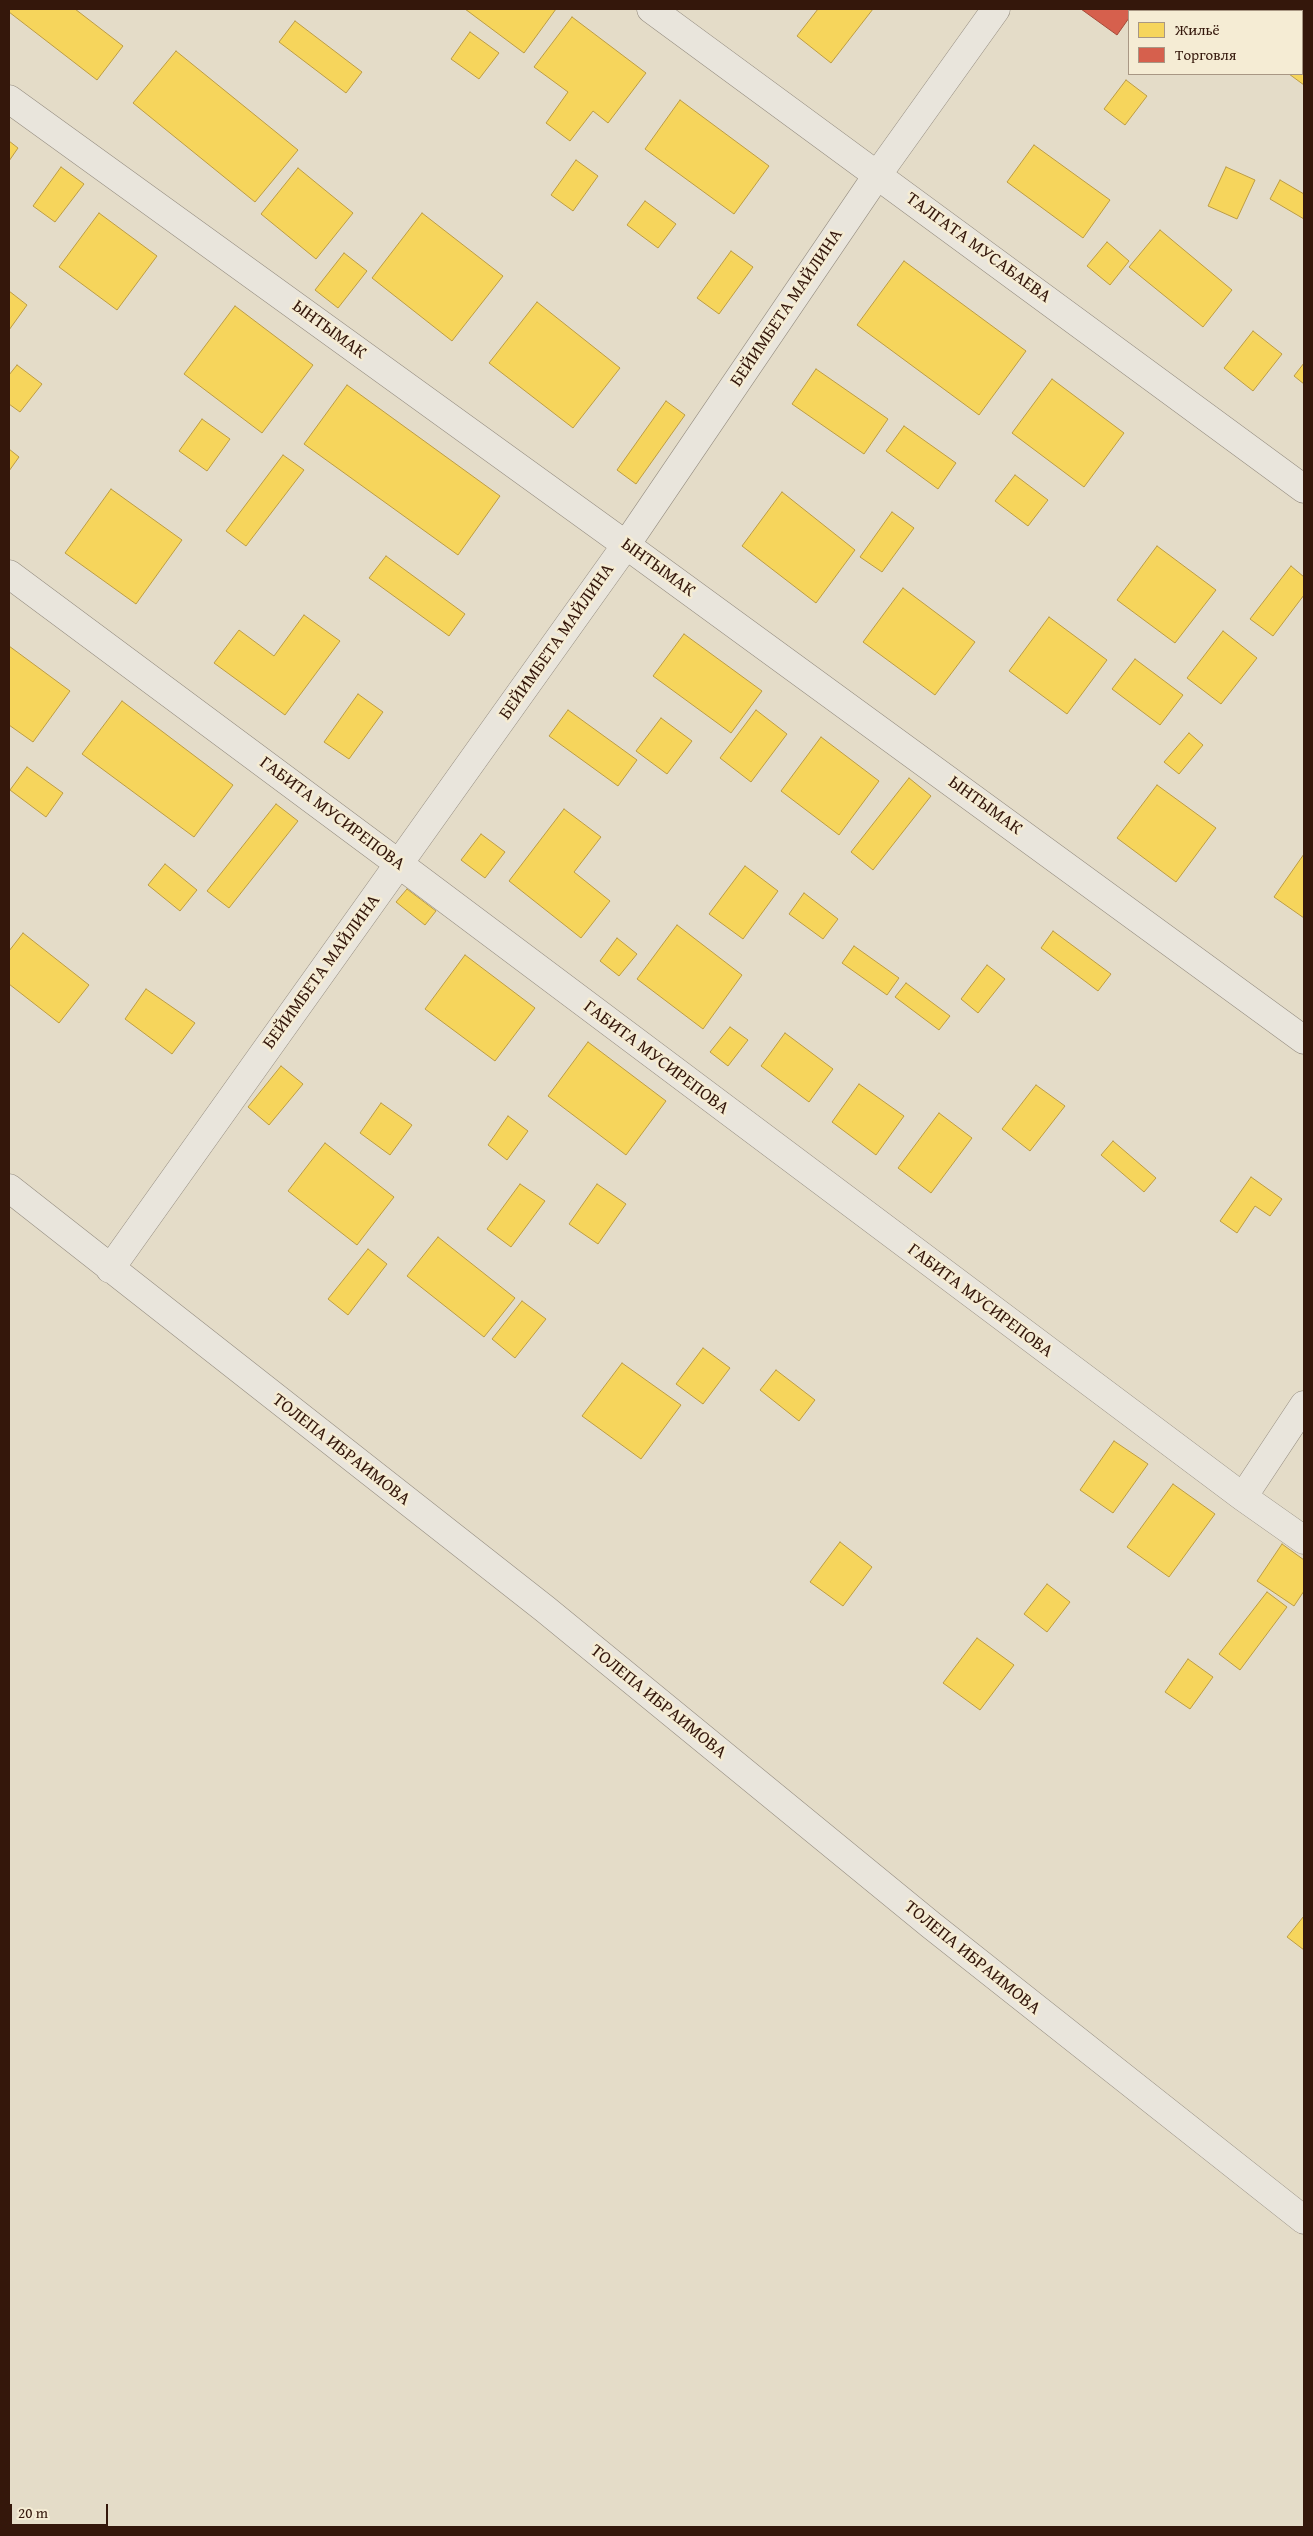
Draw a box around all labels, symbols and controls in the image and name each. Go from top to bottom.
legend [1128,10,1303,75]
text: Жильё [1175,19,1220,40]
text: Торговля [1175,44,1236,65]
street label: ТАЛГАТА МУСАБАЕВА [901,188,1055,308]
street label: БЕЙИМБЕТА МАЙЛИНА [726,225,848,391]
street label: ЫНТЫМАК [288,296,370,364]
street label: ЫНТЫМАК [617,534,699,602]
street label: БЕЙИМБЕТА МАЙЛИНА [495,560,619,724]
street label: ГАБИТА МУСИРЕПОВА [255,752,409,876]
street label: ЫНТЫМАК [944,772,1026,840]
street label: БЕЙИМБЕТА МАЙЛИНА [259,891,385,1053]
street label: ГАБИТА МУСИРЕПОВА [579,996,733,1120]
street label: ГАБИТА МУСИРЕПОВА [903,1239,1057,1363]
street label: ТОЛЕПА ИБРАИМОВА [268,1389,414,1511]
street label: ТОЛЕПА ИБРАИМОВА [585,1640,731,1764]
street label: ТОЛЕПА ИБРАИМОВА [899,1896,1045,2020]
scale bar [12,2494,110,2526]
text: 20 m [18,2502,48,2523]

